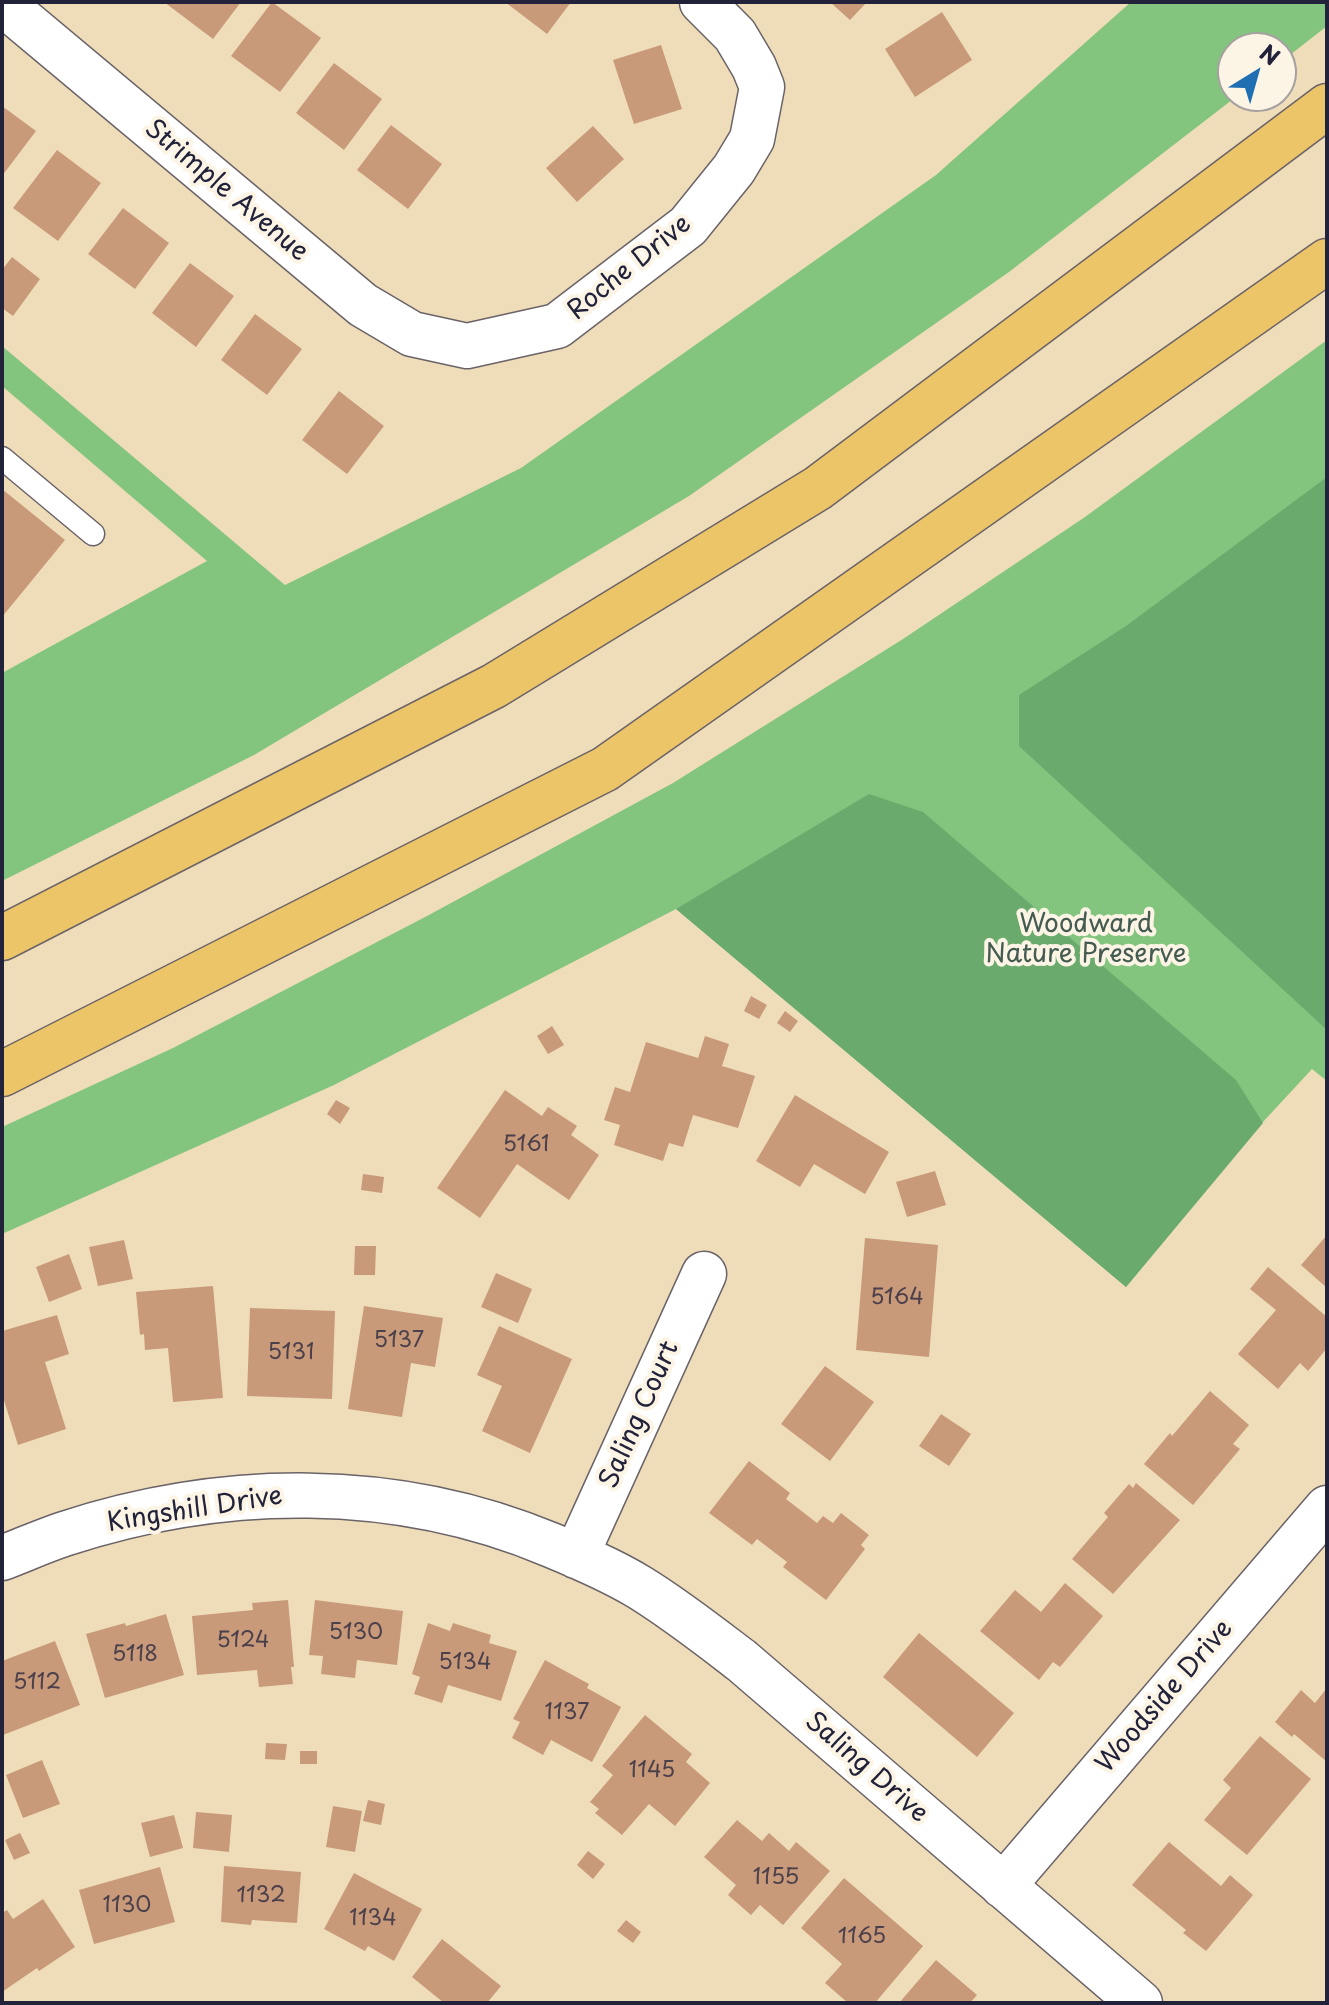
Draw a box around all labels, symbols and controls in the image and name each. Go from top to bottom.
north arrow [1217,32,1297,112]
text: N [1254,36,1287,72]
street label: Strimple Avenue [138,114,314,268]
street label: Roche Drive [562,209,698,327]
park label: Woodward Nature Preserve [985,909,1187,970]
house number: 5161 [503,1132,549,1158]
house number: 5164 [870,1285,924,1311]
house number: 5137 [374,1328,424,1354]
street label: Saling Court [594,1337,686,1493]
house number: 5131 [268,1340,314,1366]
street label: Kingshill Drive [105,1481,285,1539]
street label: Woodside Drive [1090,1614,1240,1780]
house number: 5130 [329,1620,383,1646]
house number: 5124 [216,1628,270,1654]
house number: 5118 [112,1642,158,1668]
house number: 5134 [439,1650,491,1676]
house number: 5112 [13,1670,61,1696]
house number: 1137 [545,1700,589,1726]
street label: Saling Drive [798,1706,934,1830]
house number: 1145 [629,1758,675,1784]
house number: 1155 [753,1865,799,1891]
house number: 1132 [237,1883,285,1909]
house number: 1130 [103,1893,151,1919]
house number: 1134 [349,1906,397,1932]
house number: 1165 [838,1924,886,1950]

